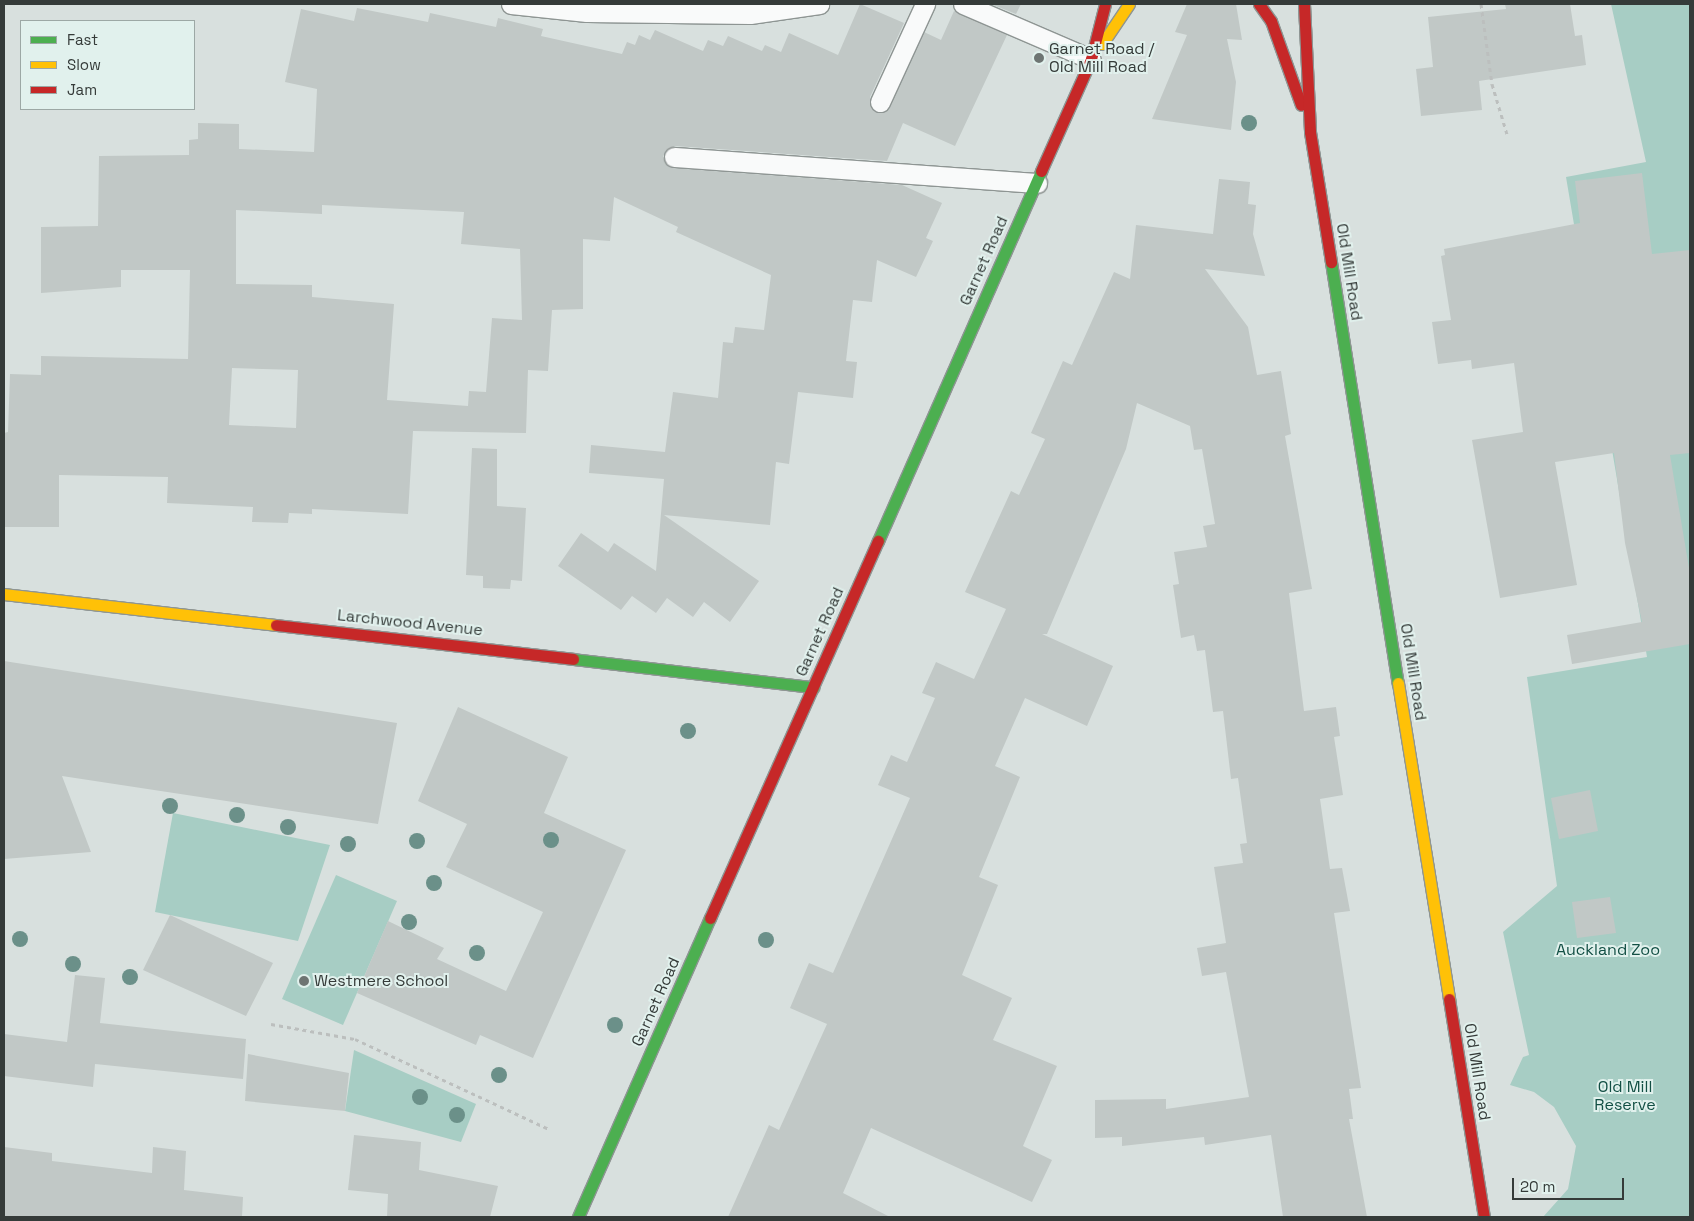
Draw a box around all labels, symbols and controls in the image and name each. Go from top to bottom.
legend [20,20,195,110]
text: Fast [67,30,98,49]
place label: Garnet Road / Old Mill Road [1049,39,1155,77]
marker: Garnet Road / Old Mill Road [1033,52,1045,64]
text: Slow [67,55,101,74]
text: Jam [67,80,97,99]
street label: Garnet Road [956,213,1012,309]
street label: Old Mill Road [1332,222,1366,322]
street label: Garnet Road [792,584,848,680]
street label: Larchwood Avenue [336,606,484,640]
street label: Old Mill Road [1396,622,1430,722]
park label: Auckland Zoo [1556,940,1660,960]
street label: Garnet Road [628,954,684,1050]
place label: Westmere School [314,971,448,991]
marker: Westmere School [298,975,310,987]
street label: Old Mill Road [1460,1022,1494,1122]
park label: Old Mill Reserve [1594,1077,1656,1115]
scale bar [1514,1168,1626,1200]
text: 20 m [1520,1177,1555,1196]

